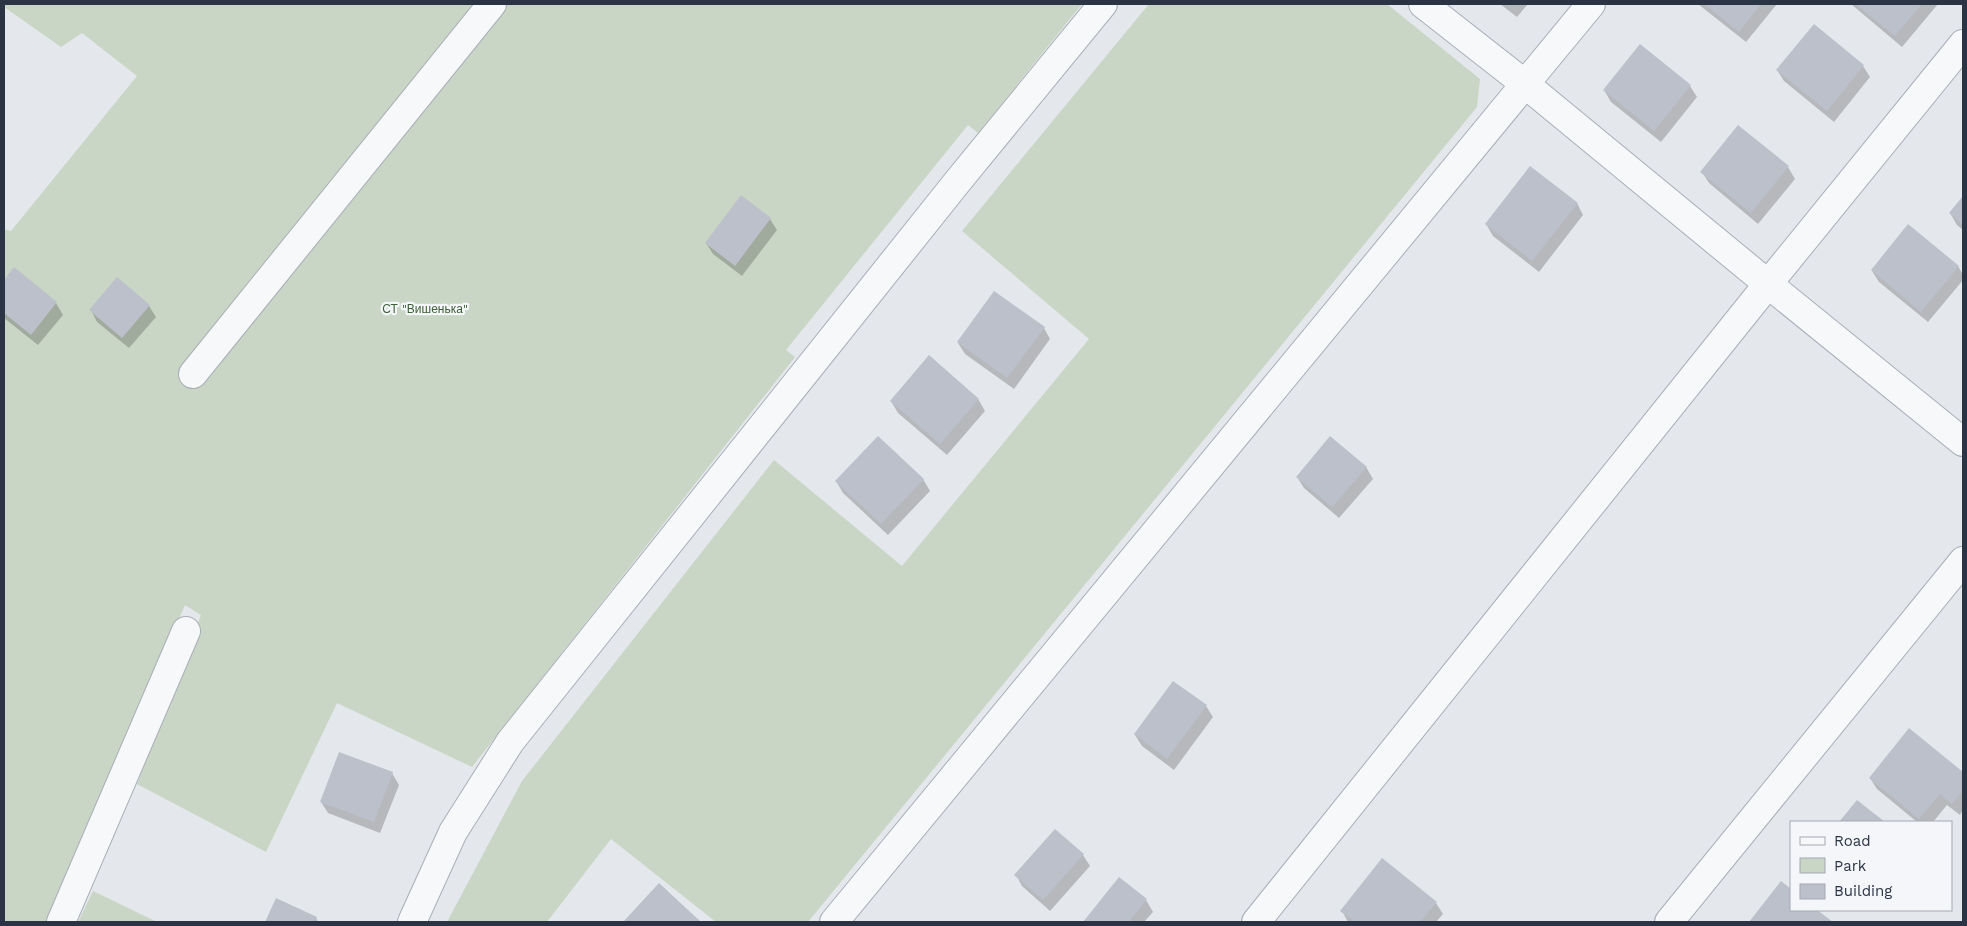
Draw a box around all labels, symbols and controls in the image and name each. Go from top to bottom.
park label: СТ "Вишенька" [382,302,468,316]
legend [1790,821,1952,911]
text: Road [1834,832,1871,850]
text: Park [1834,857,1867,875]
text: Building [1834,882,1892,900]

